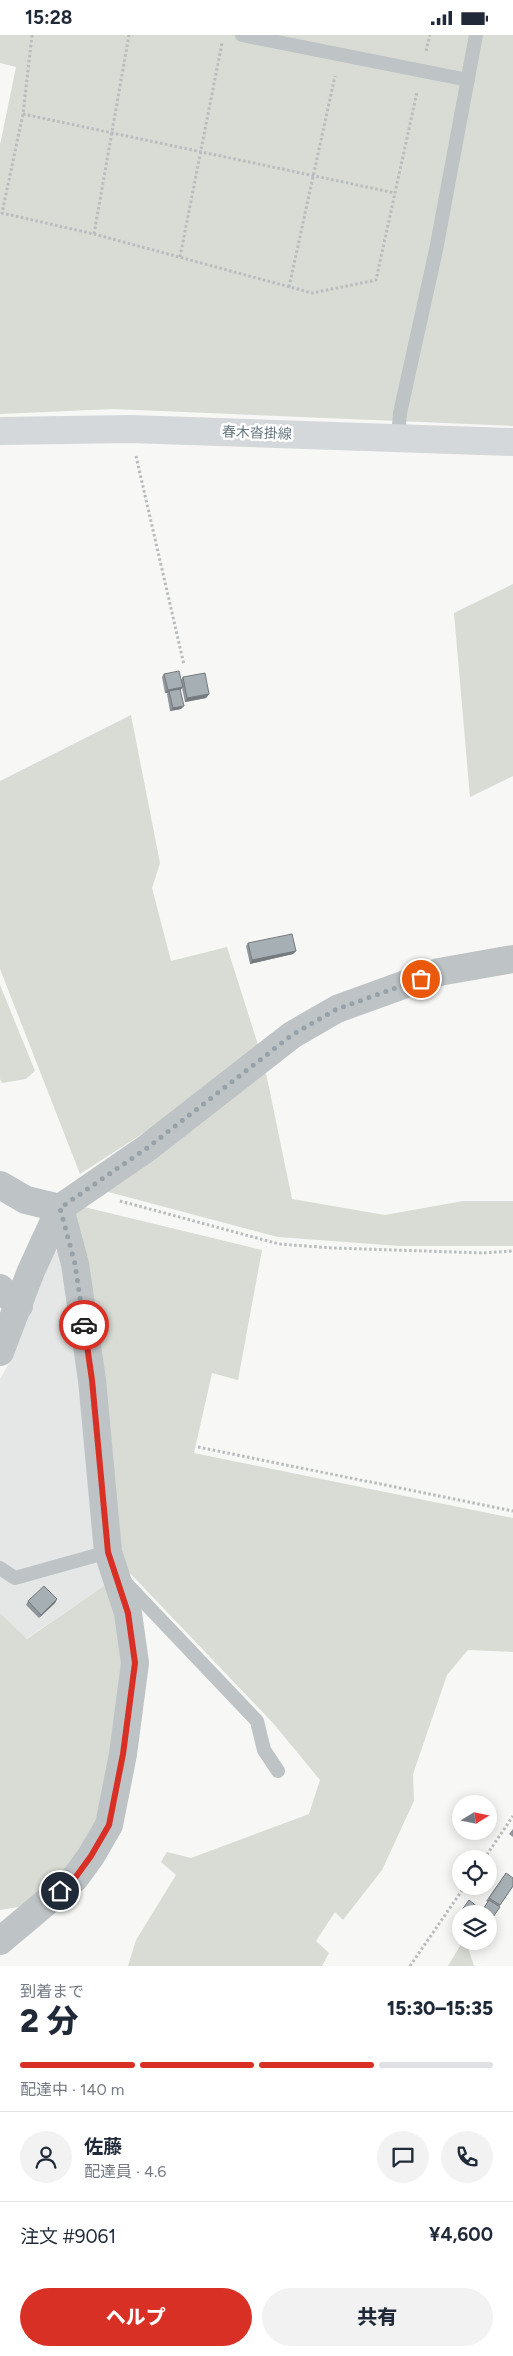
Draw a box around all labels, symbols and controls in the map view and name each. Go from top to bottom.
text: 15:28 [25,6,72,29]
street label: 春木沓掛線 [222,423,292,443]
pin [400,958,442,1000]
icon: bag [407,965,435,993]
courier [59,1300,109,1350]
icon: car [70,1311,98,1339]
north arrow [452,1795,498,1840]
map controls [452,1795,497,1950]
button: locate [452,1850,497,1895]
pin [39,1870,81,1912]
icon: home [46,1877,74,1905]
button: layers [452,1905,497,1950]
text: 到着まで [20,1982,84,2001]
text: 15:30–15:35 [387,1997,493,2020]
text: 2 分 [20,2002,78,2040]
text: 配達中 · 140 m [20,2080,124,2099]
button: person [20,2131,72,2183]
button: chat [377,2131,429,2183]
button: phone [441,2131,493,2183]
text: 佐藤 [84,2135,122,2158]
text: 配達員 · 4.6 [84,2162,166,2181]
text: ¥4,600 [429,2223,493,2246]
text: 注文 #9061 [20,2225,116,2248]
button: ヘルプ [20,2288,252,2346]
button: 共有 [262,2288,493,2346]

